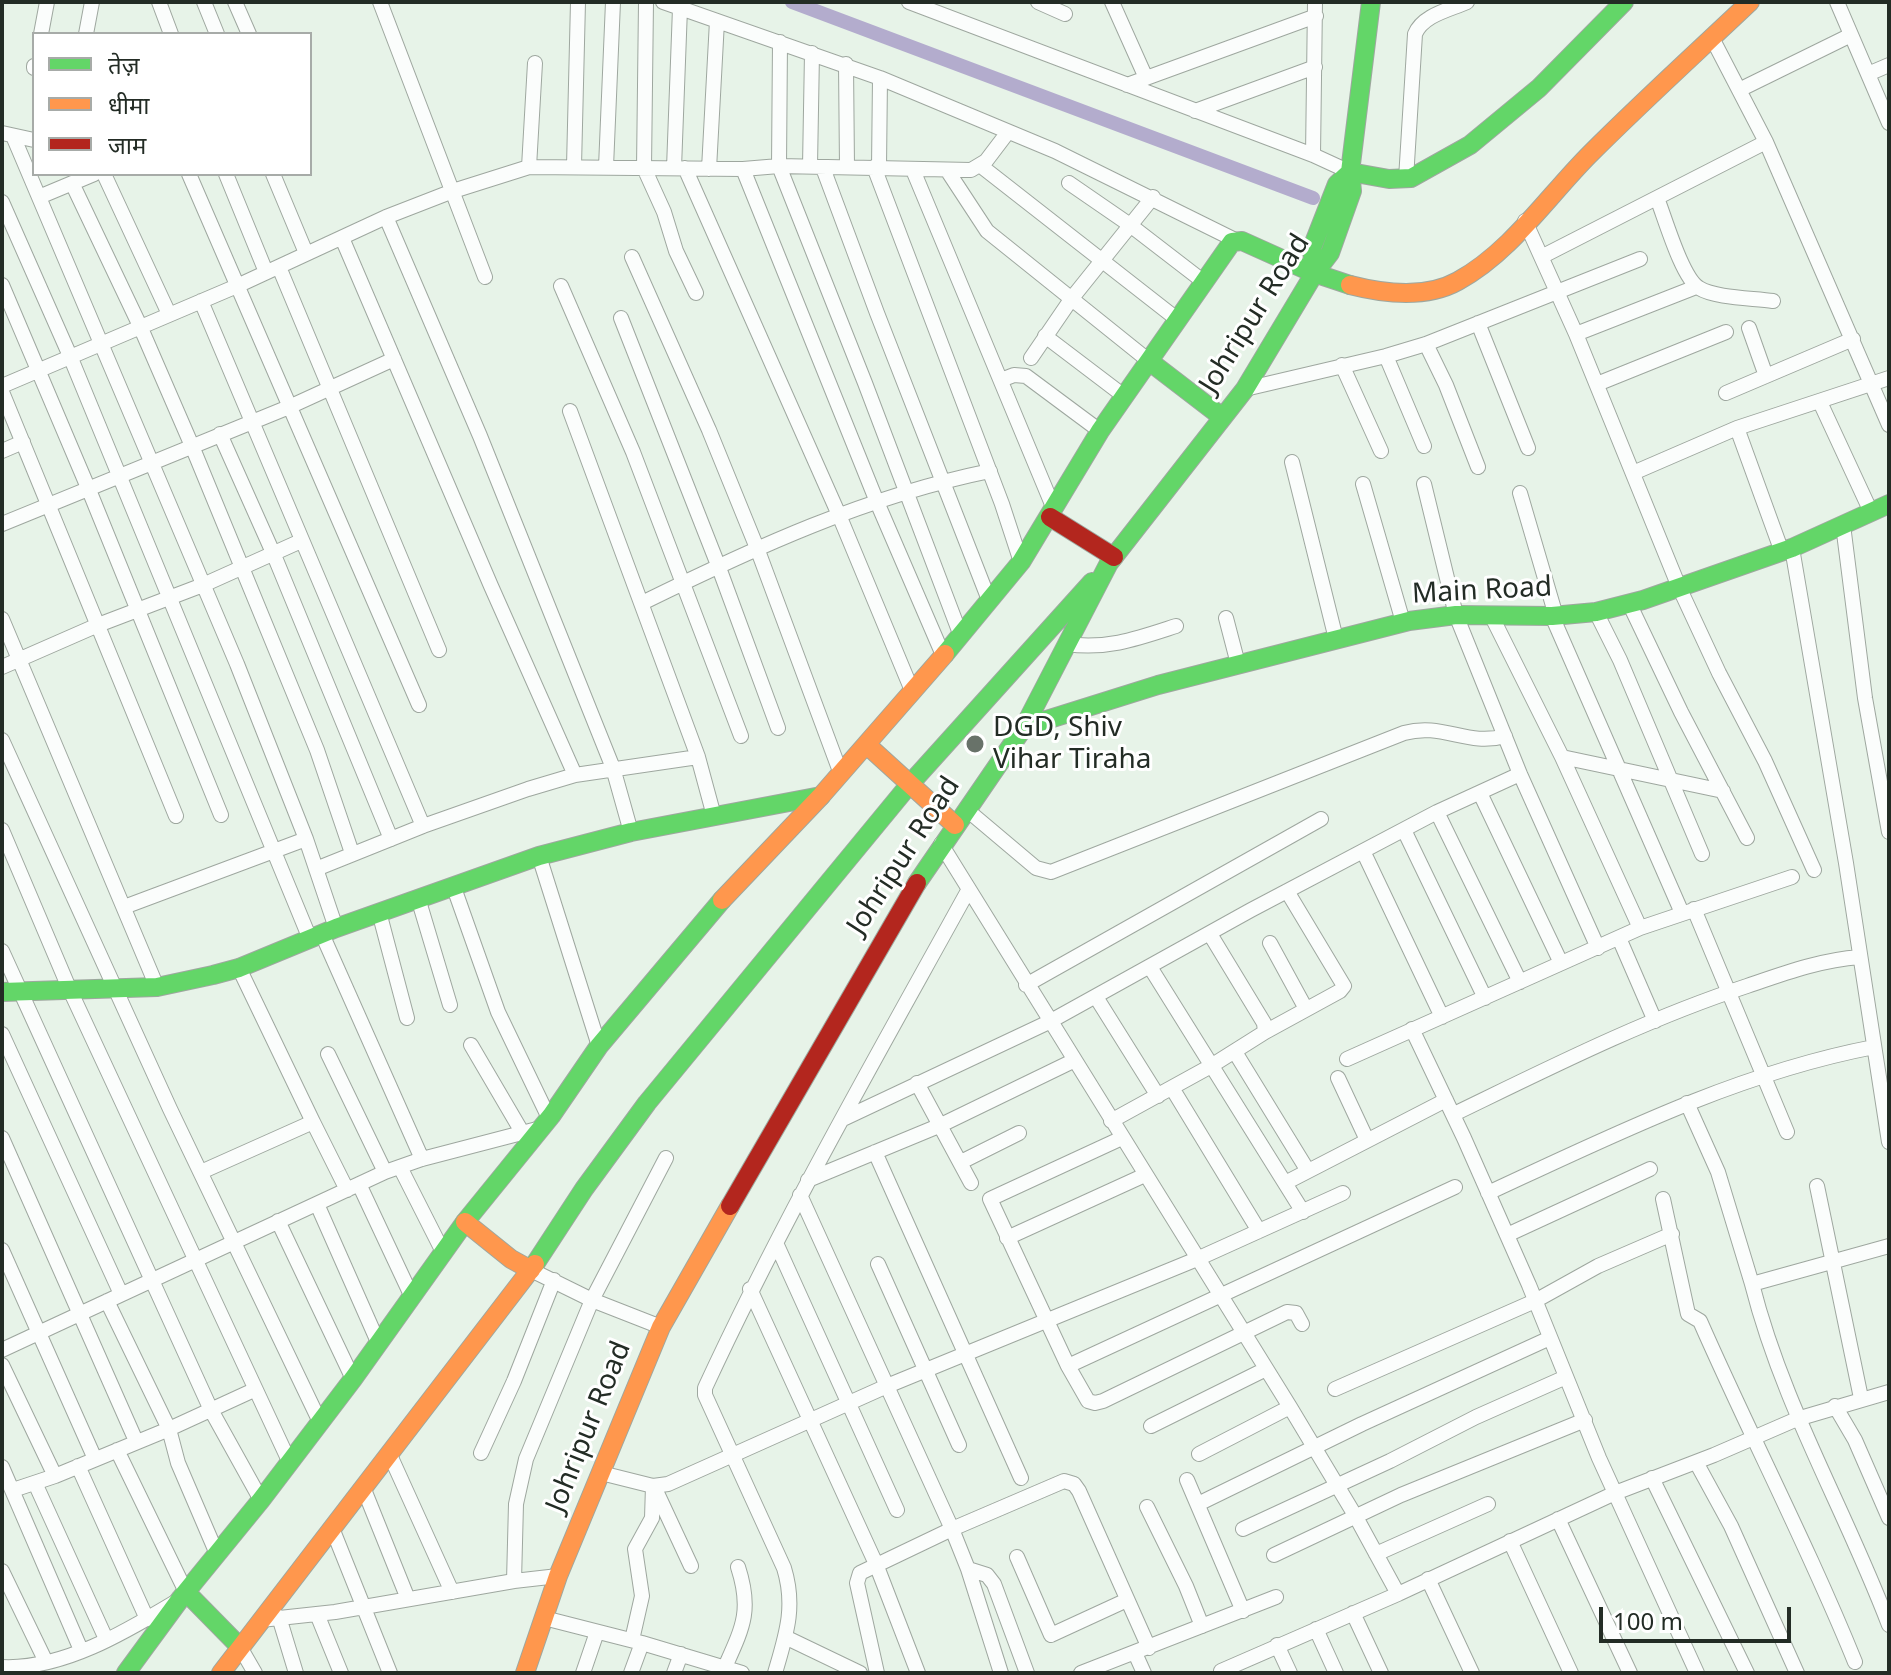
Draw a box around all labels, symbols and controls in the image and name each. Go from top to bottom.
legend [32,32,312,176]
text: तेज़ [108,48,140,81]
text: धीमा [108,88,150,121]
text: जाम [108,128,146,161]
street label: Johripur Road [1193,228,1317,400]
street label: Main Road [1411,571,1553,611]
place label: DGD, Shiv Vihar Tiraha [993,711,1151,777]
marker: DGD, Shiv Vihar Tiraha [964,733,986,755]
street label: Johripur Road [841,771,967,941]
street label: Johripur Road [539,1337,639,1517]
scale bar [1603,1591,1795,1641]
text: 100 m [1613,1604,1683,1637]

